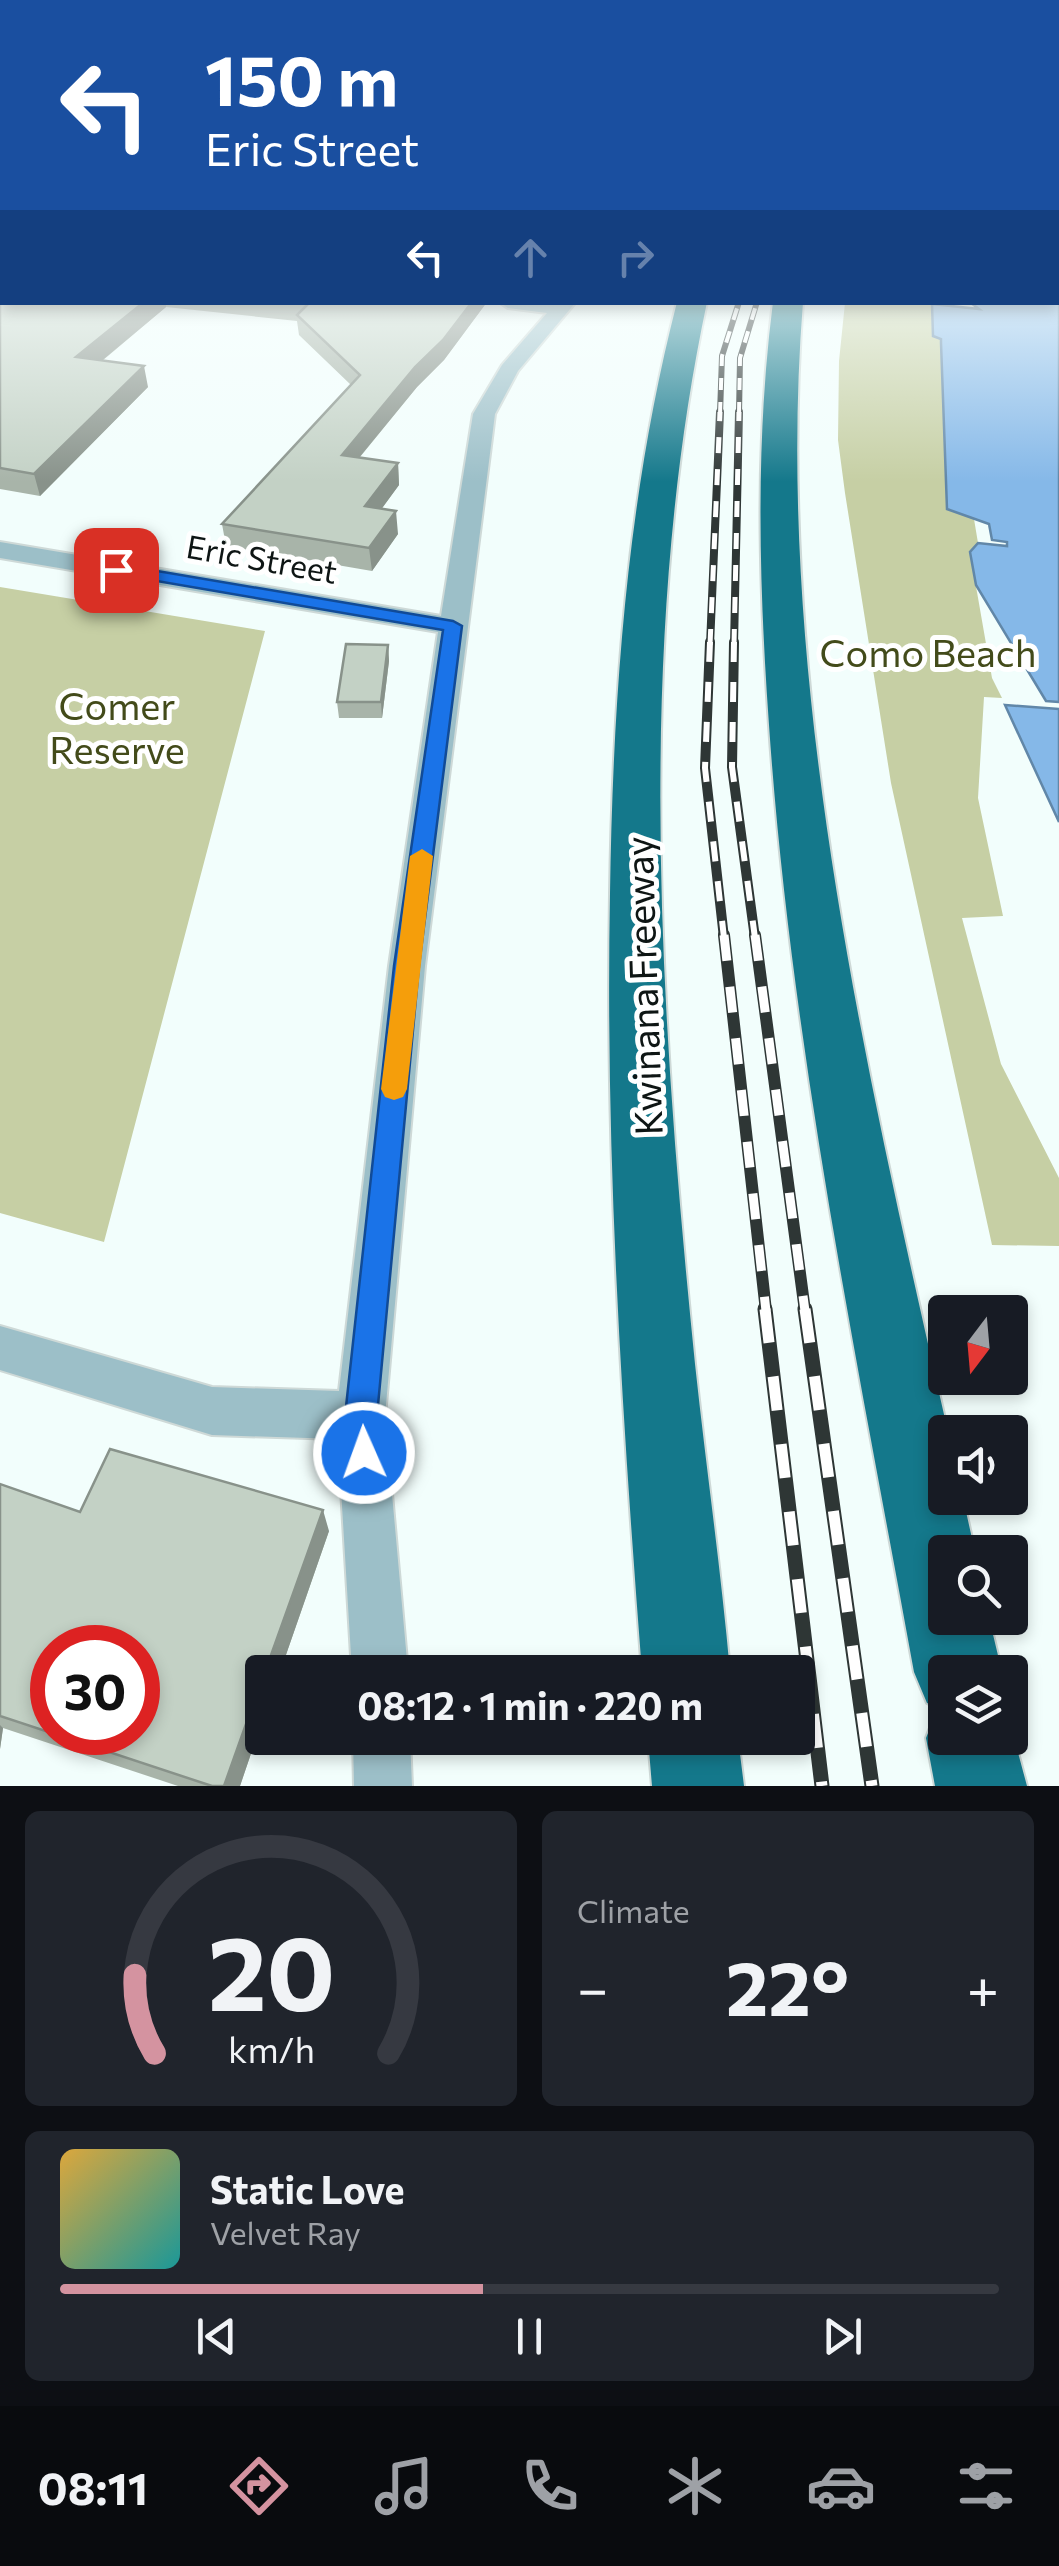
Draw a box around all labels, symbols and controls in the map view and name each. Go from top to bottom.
text: 150 m [205,35,398,120]
icon: left [40,40,170,170]
text: Eric Street [205,120,419,175]
icon: left [398,230,453,285]
icon: ahead [503,230,558,285]
icon: right [608,230,663,285]
street label: Eric Street [183,525,341,591]
pin [74,528,159,613]
icon: arrive [89,543,144,598]
park label: Como Beach [820,628,1036,675]
park label: Comer Reserve [49,681,185,772]
street label: Kwinana Freeway [613,836,671,1136]
north arrow [928,1295,1028,1395]
map controls [928,1295,1028,1755]
position arrow [312,1401,416,1505]
button: sound [928,1415,1028,1515]
button: search [928,1535,1028,1635]
speed limit sign: 30 [30,1625,160,1755]
button: layers [928,1655,1028,1755]
text: 08:12 · 1 min · 220 m [357,1681,703,1728]
text: Climate [577,1890,690,1930]
text: 20 [207,1905,335,2032]
text: 22° [726,1940,849,2031]
text: − [577,1953,608,2020]
text: + [967,1953,999,2020]
text: km/h [228,2027,314,2070]
text: Static Love [210,2165,405,2212]
text: Velvet Ray [210,2212,361,2252]
icon: previous [189,2309,244,2364]
icon: pause [502,2309,557,2364]
icon: next [815,2309,870,2364]
icon: directions [224,2451,294,2521]
icon: music [369,2451,439,2521]
icon: phone [515,2451,585,2521]
icon: climate [660,2451,730,2521]
icon: car [806,2451,876,2521]
icon: filters [951,2451,1021,2521]
text: 08:11 [38,2459,148,2514]

